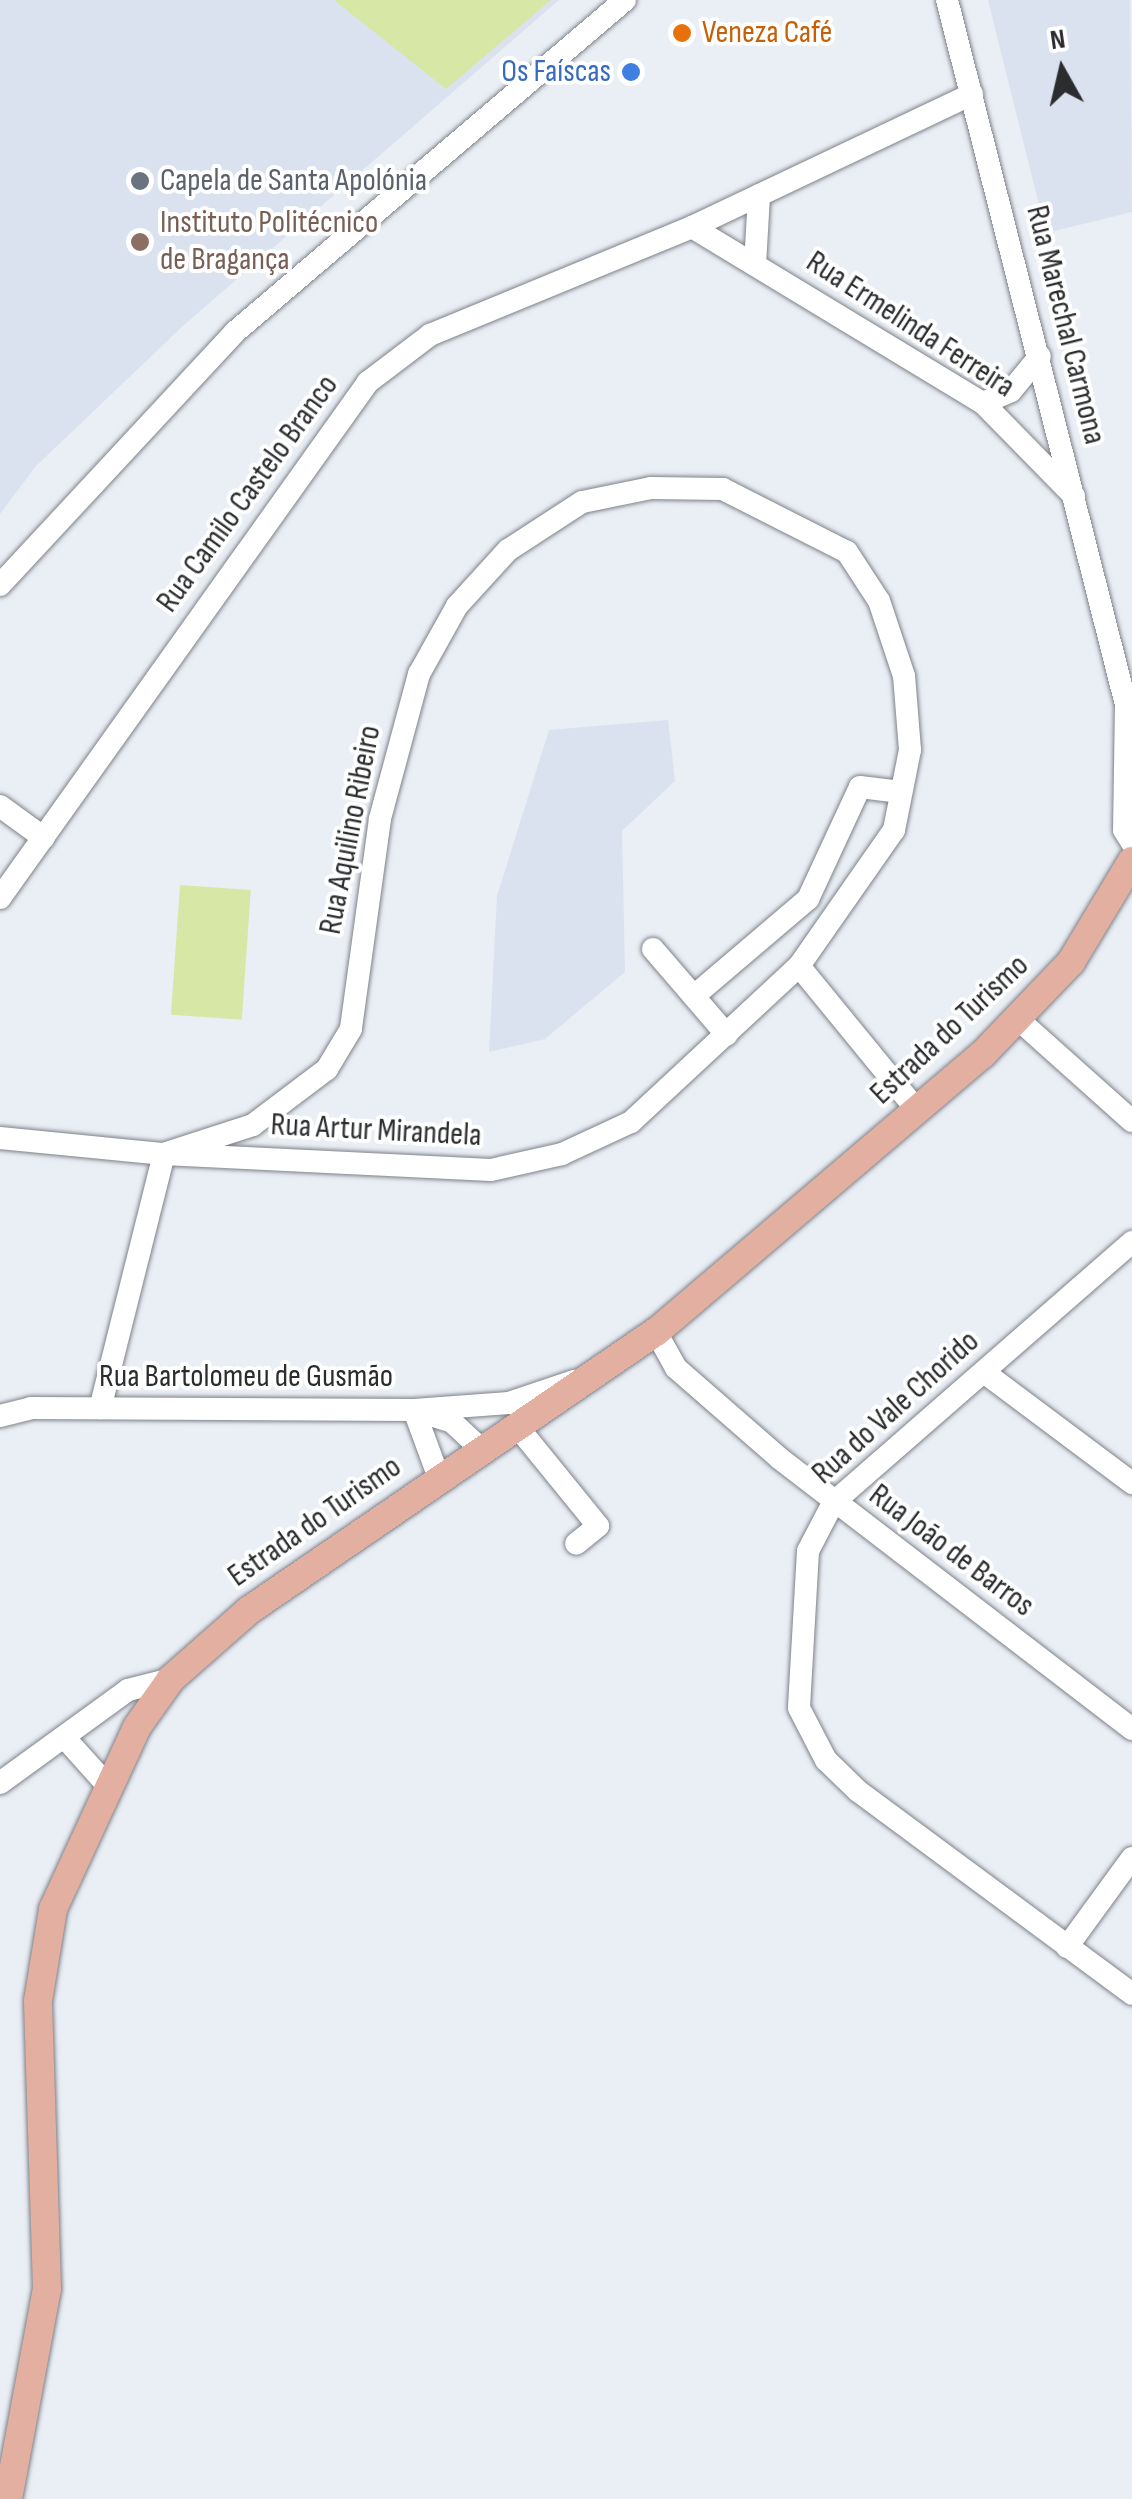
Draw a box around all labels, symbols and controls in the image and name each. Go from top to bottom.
place label: Veneza Café [702,14,832,52]
north arrow [1012,20,1112,120]
marker: Veneza Café [671,22,693,44]
text: N [1048,22,1067,57]
place label: Os Faíscas [501,53,611,91]
marker: Os Faíscas [620,61,642,83]
place label: Capela de Santa Apolónia [160,162,427,200]
marker: Capela de Santa Apolónia [129,170,151,192]
street label: Rua Marechal Carmona [1017,202,1113,448]
place label: Instituto Politécnico de Bragança [160,205,378,280]
marker: Instituto Politécnico de Bragança [129,231,151,253]
street label: Rua Ermelinda Ferreira [799,243,1021,407]
street label: Rua Camilo Castelo Branco [149,368,347,620]
street label: Rua Aquilino Ribeiro [312,722,390,938]
street label: Estrada do Turismo [863,947,1037,1113]
street label: Rua Artur Mirandela [270,1106,482,1156]
street label: Rua do Vale Chorido [805,1323,987,1493]
street label: Rua Bartolomeu de Gusmão [99,1358,393,1396]
street label: Estrada do Turismo [221,1448,409,1596]
street label: Rua João de Barros [861,1476,1041,1626]

